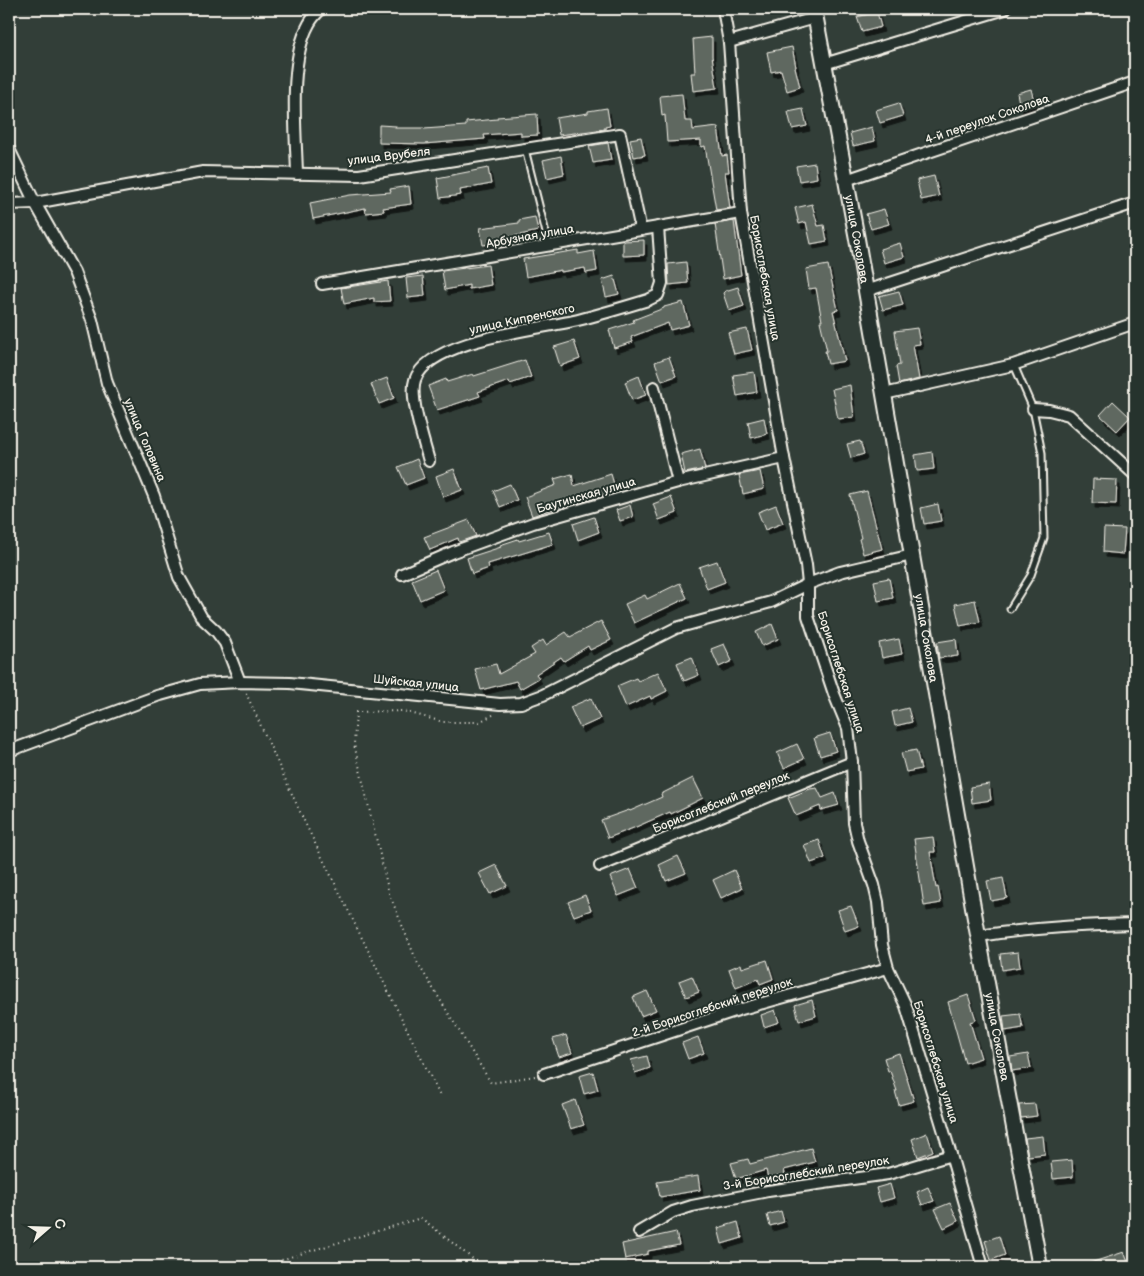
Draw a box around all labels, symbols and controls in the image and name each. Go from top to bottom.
street label: 4-й переулок Соколова [923,91,1051,148]
street label: улица Врубеля [347,144,432,169]
street label: улица Соколова [841,194,872,285]
street label: Борисоглебская улица [746,214,783,342]
street label: Арбузная улица [484,221,575,252]
street label: улица Кипренского [468,301,576,338]
street label: улица Головина [120,396,169,484]
street label: Баутинская улица [535,474,637,517]
street label: улица Соколова [911,593,941,684]
street label: Борисоглебская улица [814,609,867,735]
street label: Шуйская улица [372,672,460,695]
street label: Борисоглебский переулок [651,768,792,837]
street label: 2-й Борисоглебский переулок [630,974,795,1041]
street label: улица Соколова [981,991,1012,1082]
street label: Борисоглебская улица [910,999,961,1125]
street label: 3-й Борисоглебский переулок [722,1153,891,1194]
north arrow [22,1204,72,1254]
text: С [50,1216,69,1231]

